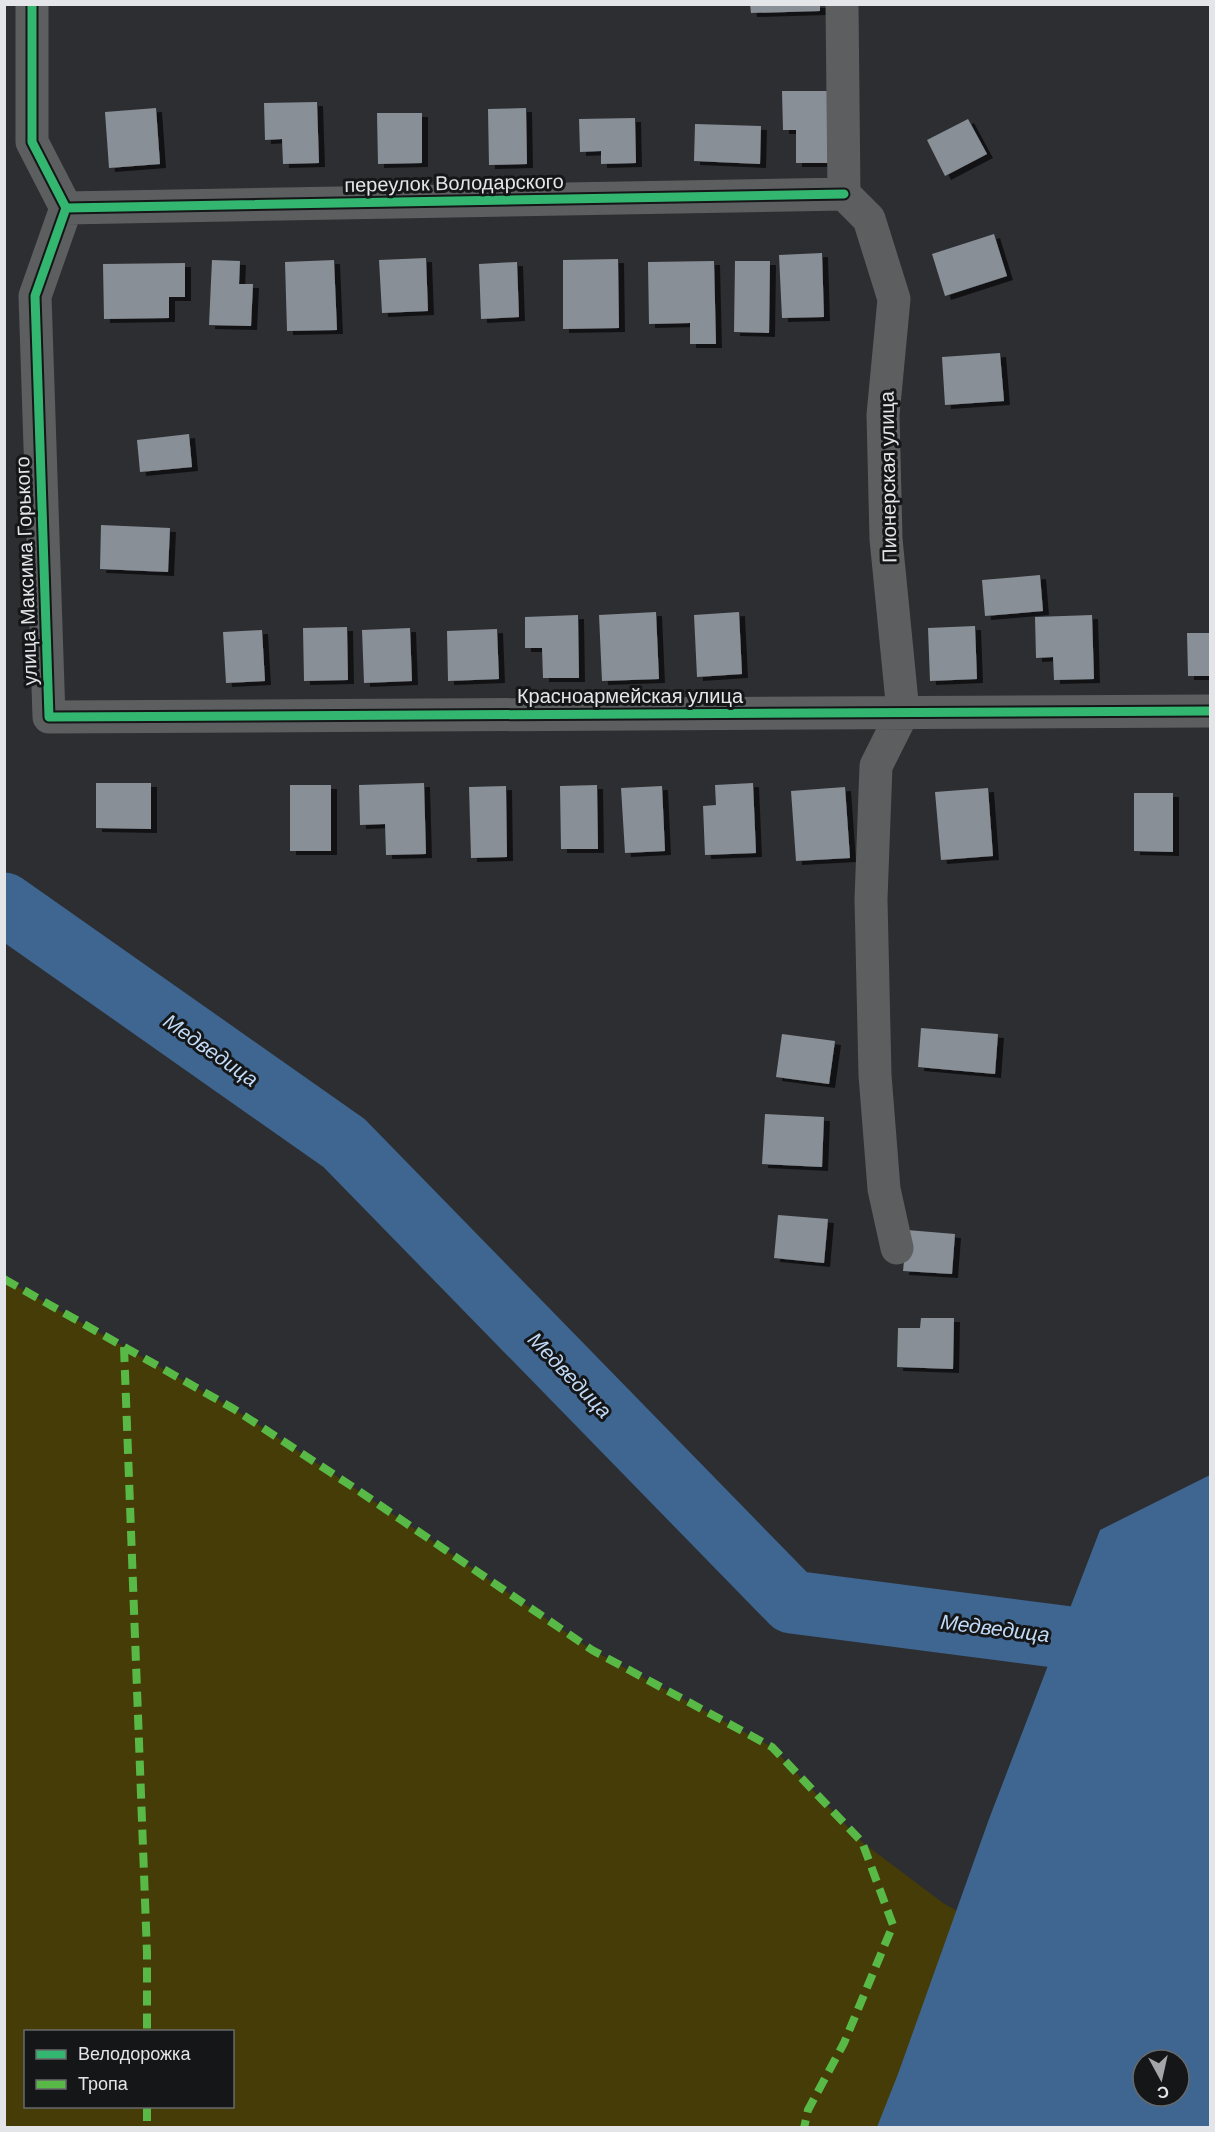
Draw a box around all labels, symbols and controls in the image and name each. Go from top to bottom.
street label: переулок Володарского [344,170,564,196]
street label: Пионерская улица [875,390,900,563]
street label: улица Максима Горького [11,456,41,686]
street label: Красноармейская улица [517,685,744,707]
water label: Медведица [159,1009,263,1091]
water label: Медведица [524,1328,616,1422]
water label: Медведица [939,1610,1051,1646]
legend [24,2030,234,2108]
text: Велодорожка [78,2044,191,2064]
north arrow [1131,2048,1191,2108]
text: Тропа [78,2074,129,2094]
text: С [1156,2083,1170,2102]

